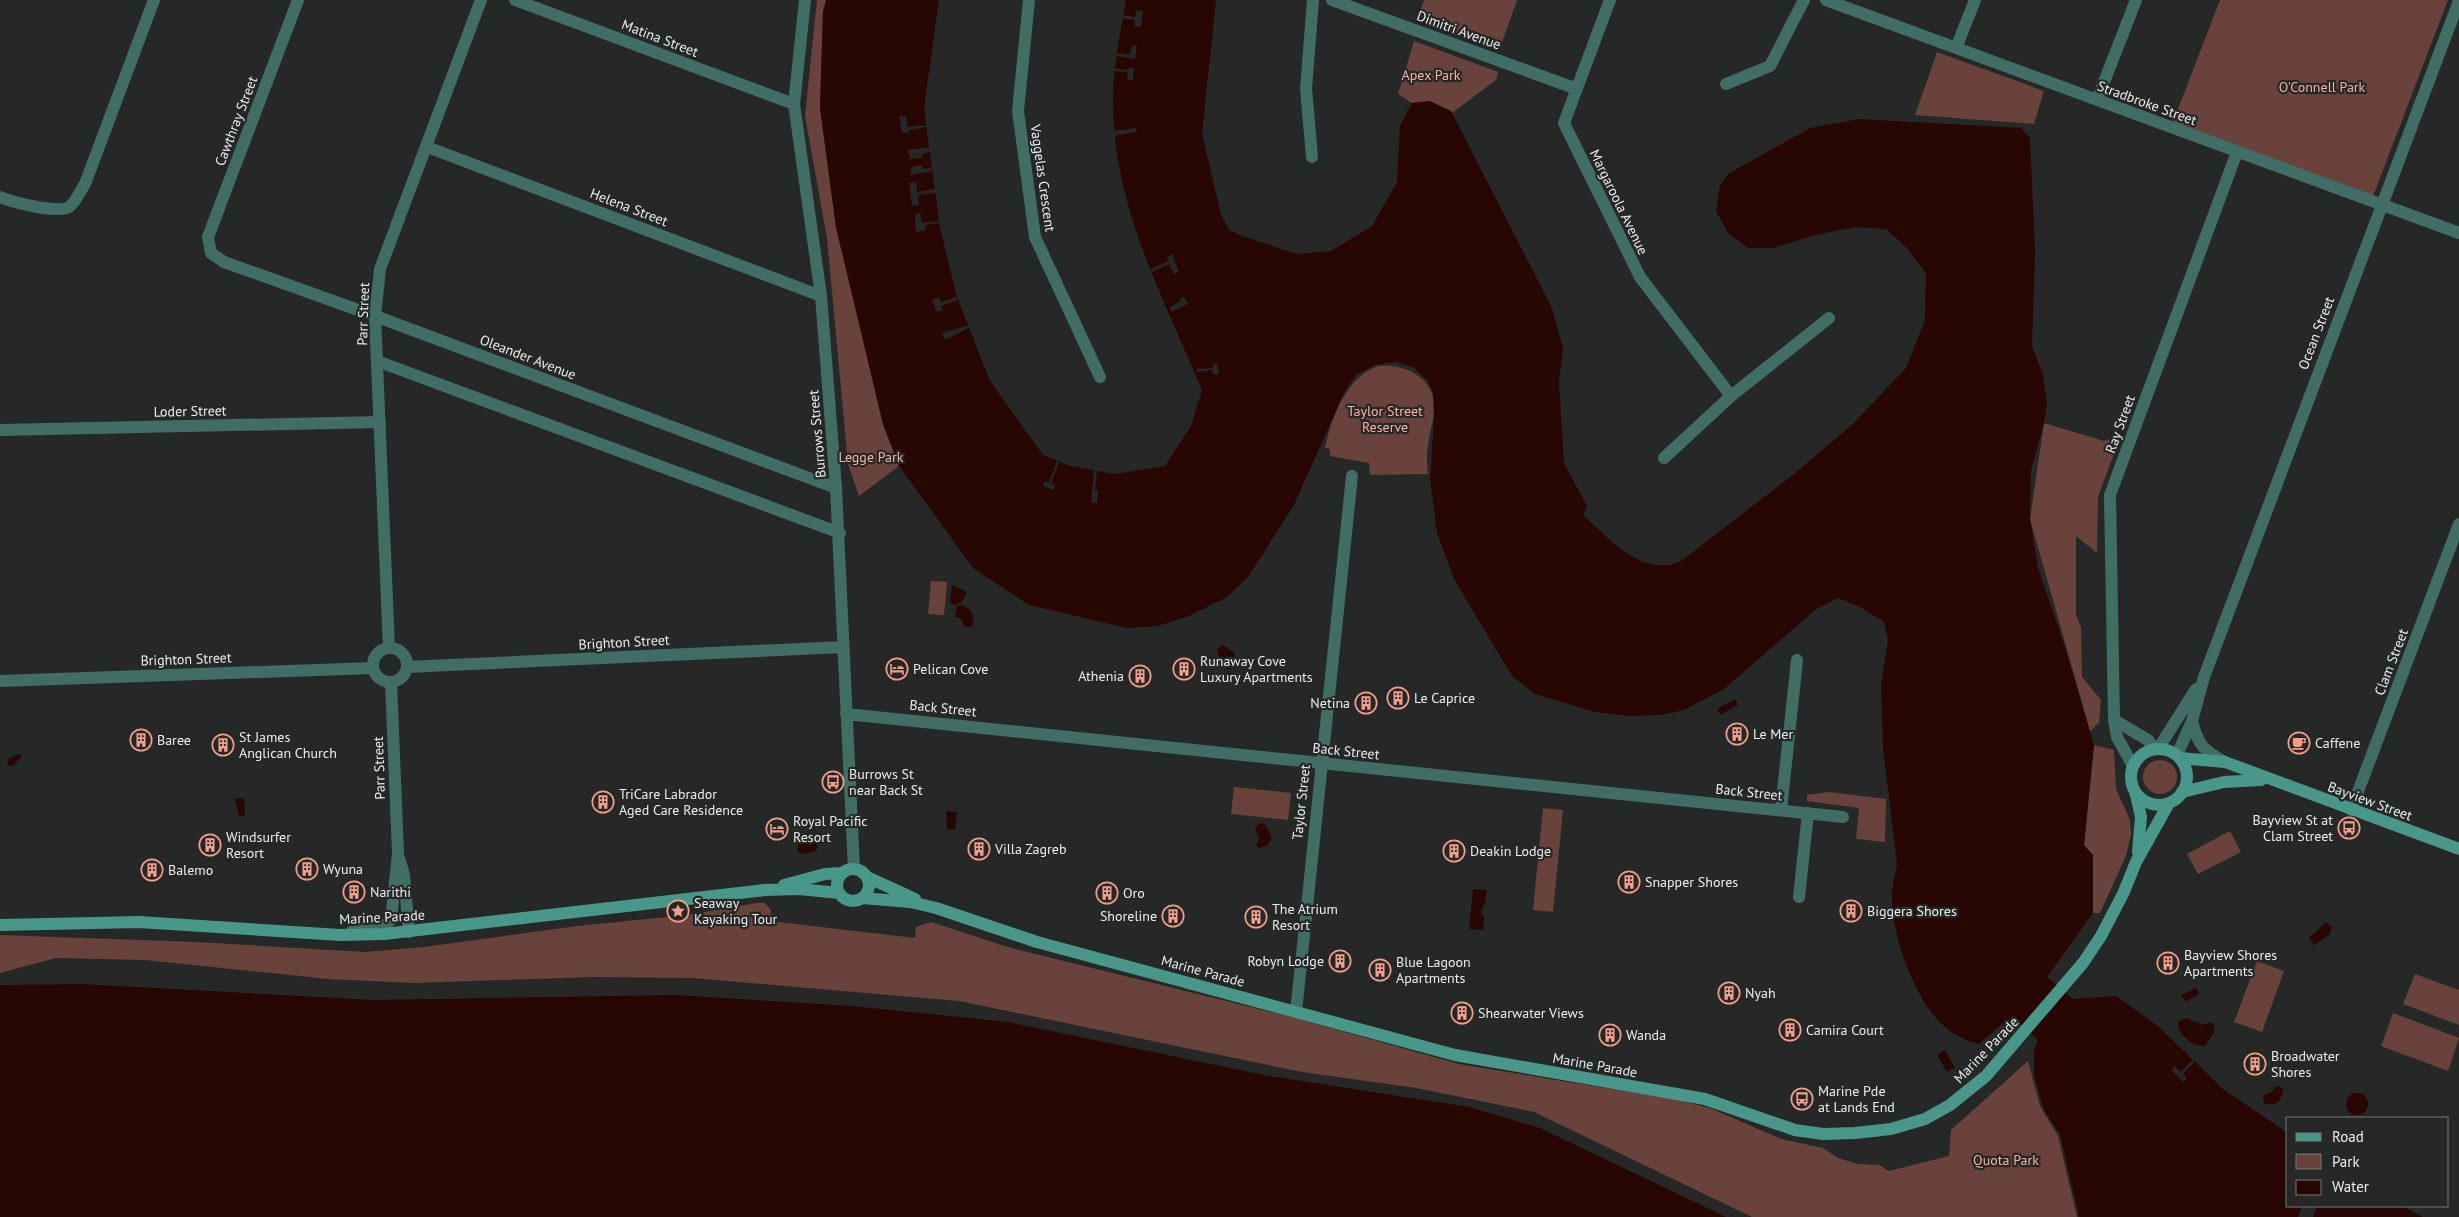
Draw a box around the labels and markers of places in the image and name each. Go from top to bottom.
place label: Runaway Cove Luxury Apartments [1200,652,1313,686]
hotel icon: Pelican Cove [885,657,909,681]
building icon: Runaway Cove Luxury Apartments [1172,657,1196,681]
place label: Pelican Cove [913,660,988,678]
building icon: Athenia [1128,664,1152,688]
place label: Athenia [1078,667,1124,685]
building icon: Le Caprice [1386,686,1410,710]
place label: Le Caprice [1414,689,1475,707]
building icon: Netina [1354,691,1378,715]
place label: Netina [1310,694,1350,712]
building icon: Le Mer [1725,722,1749,746]
place label: Le Mer [1753,725,1793,743]
building icon: Baree [129,728,153,752]
place label: St James Anglican Church [239,728,337,762]
place label: Baree [157,731,191,749]
cafe icon: Caffene [2287,731,2311,755]
building icon: St James Anglican Church [211,733,235,757]
place label: Caffene [2315,734,2360,752]
place label: Burrows St near Back St [849,765,923,799]
bus stop icon: Burrows St near Back St [821,770,845,794]
place label: TriCare Labrador Aged Care Residence [619,785,743,819]
building icon: TriCare Labrador Aged Care Residence [591,790,615,814]
place label: Bayview St at Clam Street [2253,811,2333,845]
place label: Royal Pacific Resort [793,812,868,846]
bus stop icon: Bayview St at Clam Street [2337,816,2361,840]
hotel icon: Royal Pacific Resort [765,817,789,841]
place label: Windsurfer Resort [226,828,291,862]
building icon: Windsurfer Resort [198,833,222,857]
building icon: Villa Zagreb [967,837,991,861]
building icon: Deakin Lodge [1442,839,1466,863]
place label: Villa Zagreb [994,840,1066,858]
place label: Deakin Lodge [1470,842,1551,860]
building icon: Wyuna [295,857,319,881]
building icon: Balemo [140,858,164,882]
place label: Wyuna [323,860,363,878]
place label: Balemo [168,861,213,879]
building icon: Snapper Shores [1617,870,1641,894]
place label: Snapper Shores [1645,873,1738,891]
building icon: Narithi [342,880,366,904]
building icon: Oro [1095,881,1119,905]
place label: Narithi [370,883,411,901]
place label: Oro [1123,884,1145,902]
place label: Seaway Kayaking Tour [694,894,778,928]
place icon: Seaway Kayaking Tour [666,899,690,923]
building icon: Biggera Shores [1839,899,1863,923]
place label: The Atrium Resort [1272,900,1338,934]
place label: Biggera Shores [1867,902,1957,920]
building icon: Shoreline [1161,904,1185,928]
building icon: The Atrium Resort [1244,905,1268,929]
place label: Shoreline [1100,907,1157,925]
place label: Bayview Shores Apartments [2184,946,2277,980]
building icon: Robyn Lodge [1328,949,1352,973]
building icon: Bayview Shores Apartments [2156,951,2180,975]
place label: Robyn Lodge [1247,952,1324,970]
place label: Blue Lagoon Apartments [1396,953,1471,987]
building icon: Blue Lagoon Apartments [1368,958,1392,982]
building icon: Nyah [1717,981,1741,1005]
place label: Nyah [1745,984,1776,1002]
building icon: Shearwater Views [1450,1001,1474,1025]
place label: Shearwater Views [1478,1004,1584,1022]
building icon: Camira Court [1778,1018,1802,1042]
place label: Camira Court [1806,1021,1884,1039]
building icon: Wanda [1598,1023,1622,1047]
place label: Wanda [1626,1026,1666,1044]
place label: Broadwater Shores [2271,1047,2340,1081]
building icon: Broadwater Shores [2243,1052,2267,1076]
place label: Marine Pde at Lands End [1818,1082,1895,1116]
bus stop icon: Marine Pde at Lands End [1790,1087,1814,1111]

